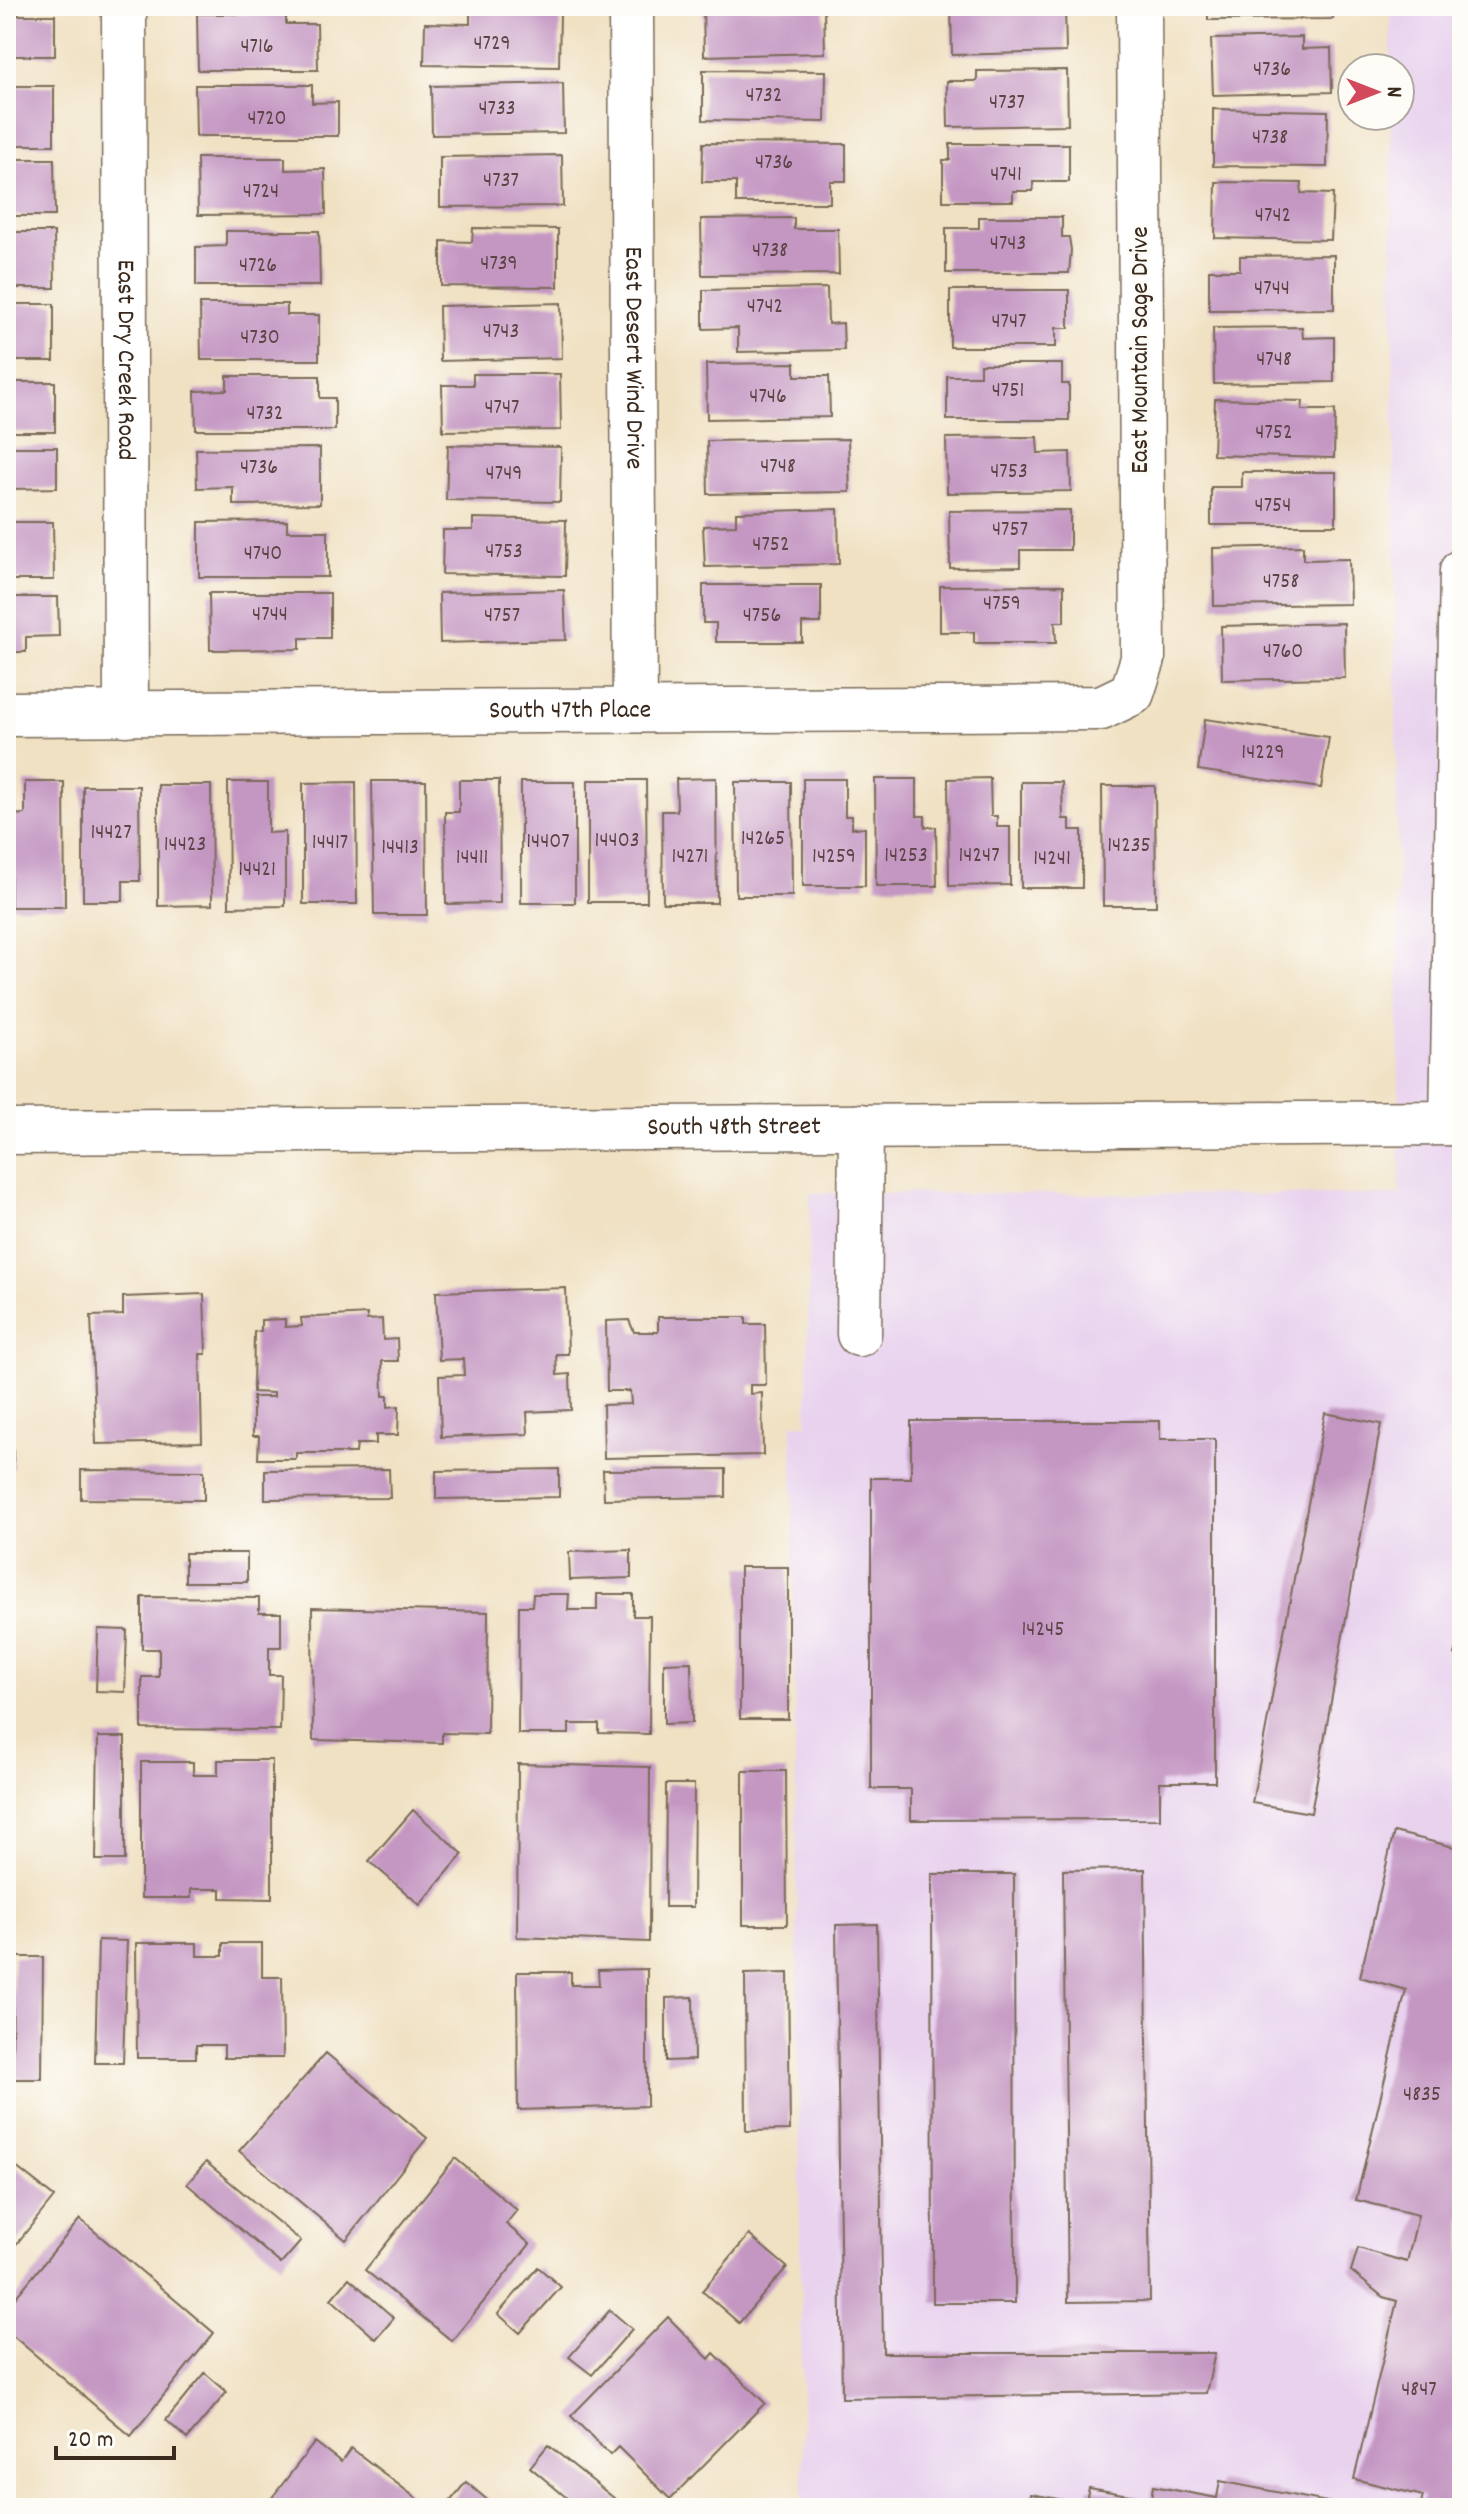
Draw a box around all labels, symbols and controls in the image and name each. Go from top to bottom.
house number: 4729 [473,29,511,60]
house number: 4716 [240,32,274,63]
north arrow [1336,52,1416,132]
house number: 4736 [1253,55,1291,86]
house number: 4732 [746,81,782,112]
text: N [1377,87,1408,98]
house number: 4737 [989,88,1025,119]
house number: 4733 [478,94,516,125]
house number: 4720 [247,104,287,135]
house number: 4738 [1252,123,1288,154]
house number: 4736 [755,148,793,179]
house number: 4741 [990,160,1022,191]
house number: 4737 [483,166,519,197]
house number: 4724 [243,177,279,208]
house number: 4742 [1255,201,1291,232]
street label: East Mountain Sage Drive [1123,226,1160,474]
house number: 4743 [990,229,1026,260]
house number: 4738 [752,236,788,267]
street label: East Desert Wind Drive [614,246,652,470]
house number: 4739 [480,249,518,280]
house number: 4726 [239,251,277,282]
street label: East Dry Creek Road [106,260,144,460]
house number: 4744 [1254,274,1290,305]
house number: 4742 [747,292,783,323]
house number: 4747 [991,307,1027,338]
house number: 4743 [483,317,519,348]
house number: 4730 [240,323,280,354]
house number: 4748 [1256,345,1292,376]
house number: 4751 [992,376,1024,407]
house number: 4746 [749,382,787,413]
house number: 4747 [484,393,520,424]
house number: 4732 [247,399,283,430]
house number: 4752 [1255,418,1293,449]
house number: 4748 [760,452,796,483]
house number: 4736 [240,453,278,484]
house number: 4753 [990,457,1028,488]
house number: 4749 [486,459,522,490]
house number: 4754 [1255,491,1291,522]
house number: 4757 [992,515,1028,546]
house number: 4752 [752,530,790,561]
house number: 4753 [485,537,523,568]
house number: 4740 [244,539,282,570]
house number: 4758 [1263,567,1299,598]
house number: 4759 [983,589,1021,620]
house number: 4744 [252,600,288,631]
house number: 4757 [484,601,520,632]
house number: 4756 [743,601,781,632]
house number: 4760 [1263,637,1303,668]
street label: South 47th Place [489,692,651,730]
house number: 14229 [1241,738,1285,769]
house number: 14427 [90,818,132,849]
house number: 14265 [741,824,785,855]
house number: 14403 [595,826,639,857]
house number: 14407 [526,827,570,858]
house number: 14417 [312,828,348,859]
house number: 14423 [164,830,206,861]
house number: 14235 [1107,831,1151,862]
house number: 14413 [381,833,419,864]
house number: 14253 [884,841,928,872]
house number: 14247 [958,841,1000,872]
house number: 14271 [672,842,708,873]
house number: 14259 [812,842,856,873]
house number: 14411 [456,843,488,874]
house number: 14241 [1033,844,1071,875]
house number: 14421 [238,855,276,886]
street label: South 48th Street [647,1108,821,1147]
house number: 14245 [1022,1615,1064,1646]
house number: 4835 [1403,2080,1441,2111]
house number: 4847 [1401,2375,1437,2406]
scale bar [56,2410,174,2460]
text: 20 m [68,2424,114,2458]

